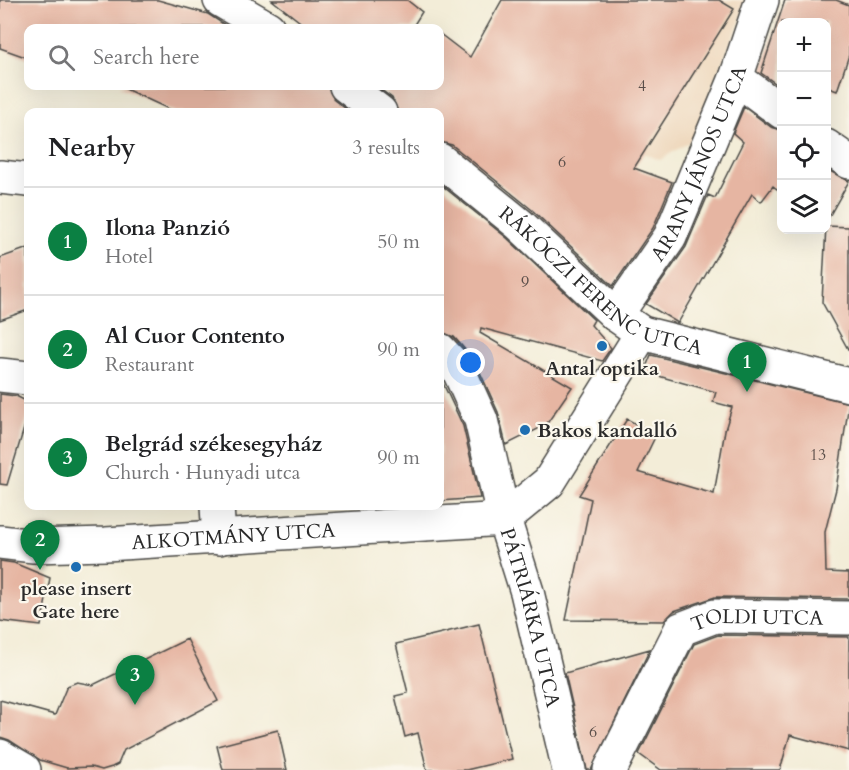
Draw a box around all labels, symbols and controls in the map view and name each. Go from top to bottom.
map controls [777,18,831,234]
button: + [777,18,831,72]
search box [24,24,444,90]
icon: search [45,41,78,74]
text: Search here [93,42,200,72]
street label: ARANY JÁNOS UTCA [644,61,753,267]
button: − [777,72,831,126]
house number: 4 [638,75,646,97]
button: locate [777,126,831,180]
text: Nearby [48,130,136,165]
text: 3 results [352,134,420,161]
house number: 6 [558,151,566,173]
button: layers [777,180,831,234]
street label: RÁKÓCZI FERENC UTCA [493,200,706,362]
text: Ilona Panzió [105,213,230,243]
text: 1 [62,228,73,255]
text: 50 m [377,228,420,255]
text: Hotel [105,243,153,270]
house number: 9 [521,271,529,293]
text: Al Cuor Contento [105,321,285,351]
text: 2 [62,336,73,363]
text: 90 m [377,336,420,363]
marker: Antal optika [595,339,609,353]
pin: 1 [728,342,766,392]
your location [456,348,485,377]
text: Restaurant [105,351,194,378]
place label: Antal optika [545,355,659,382]
place label: Bakos kandalló [537,417,677,444]
marker: Bakos kandalló [518,423,532,437]
text: Belgrád székesegyház [105,429,322,459]
text: 3 [62,444,73,471]
text: 90 m [377,444,420,471]
house number: 13 [810,444,826,466]
text: Church · Hunyadi utca [105,459,300,486]
street label: ALKOTMÁNY UTCA [131,517,337,556]
pin: 2 [20,520,60,570]
street label: PÁTRIÁRKA UTCA [494,525,567,711]
marker: please insert Gate here [69,560,83,574]
place label: please insert Gate here [21,575,131,625]
street label: TOLDI UTCA [687,601,824,638]
pin: 3 [116,656,154,705]
house number: 6 [589,721,597,743]

